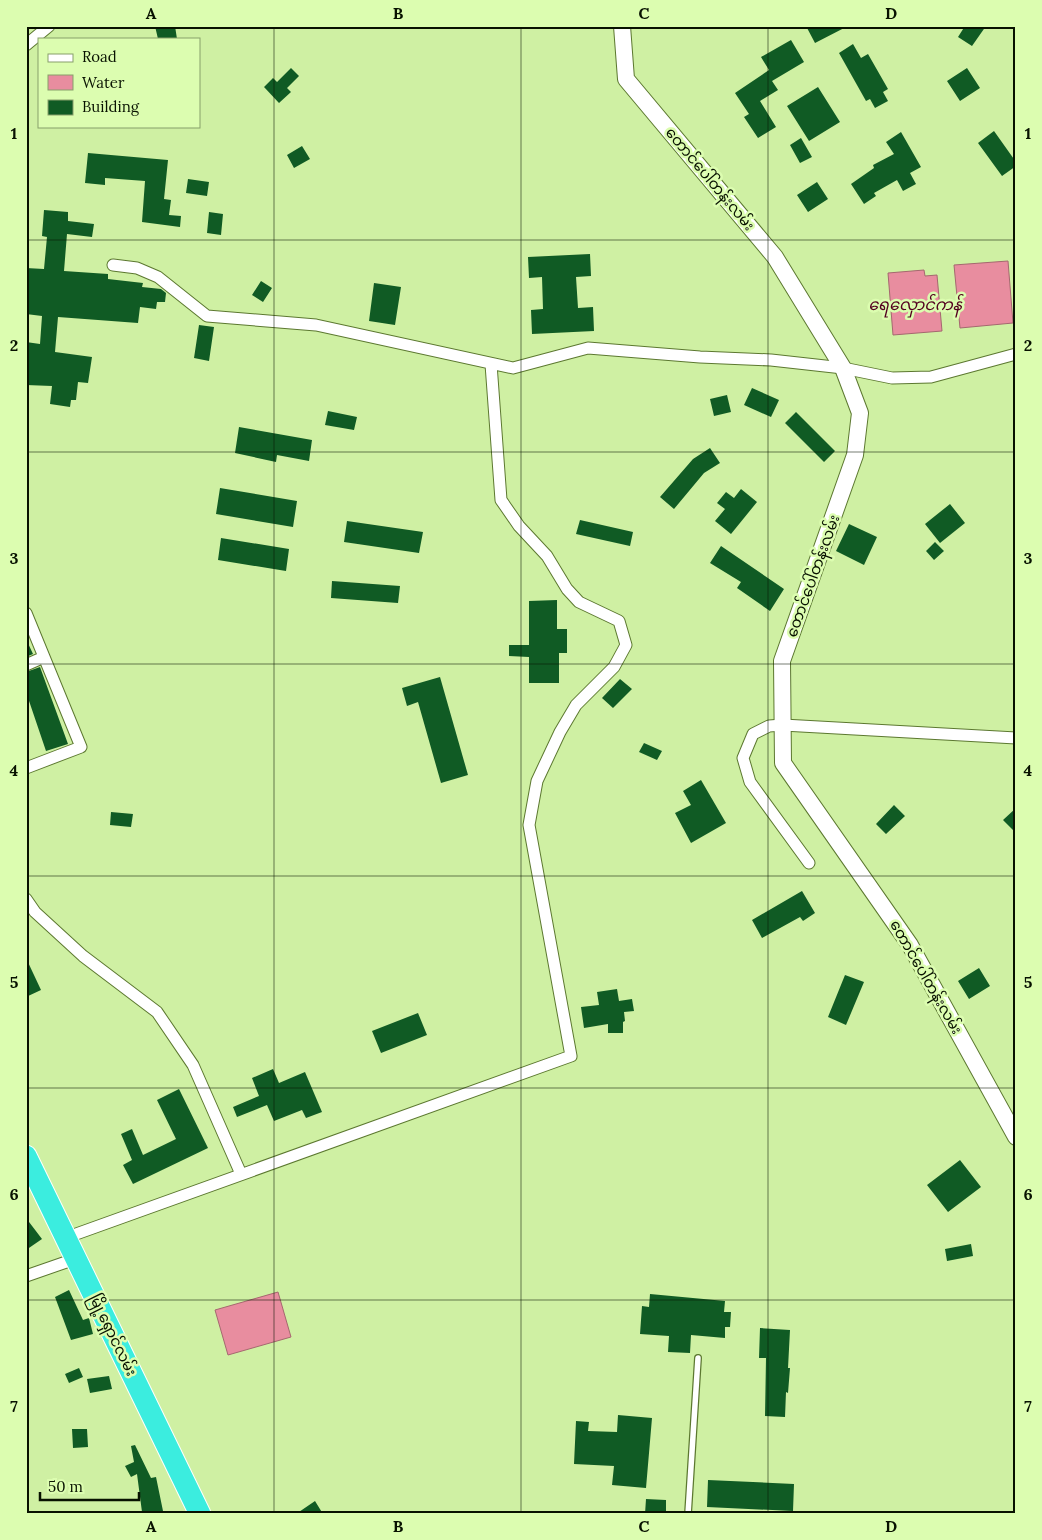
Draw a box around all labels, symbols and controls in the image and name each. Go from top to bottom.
text: A [146,3,157,23]
text: B [393,3,404,23]
text: C [638,3,650,23]
text: D [885,3,897,23]
legend [38,38,200,128]
text: Road [82,47,117,66]
text: Water [82,73,125,92]
text: Building [82,97,140,116]
text: 1 [11,123,17,143]
street label: တောင်ပေါ်တန်းလမ်း [659,123,759,236]
text: 1 [1025,123,1031,143]
water label: ရေလှောင်ကန် [868,293,964,318]
text: 2 [10,335,18,355]
text: 2 [1024,335,1032,355]
street label: တောင်ပေါ်တန်းလမ်း [782,512,846,641]
text: 3 [10,548,19,568]
text: 3 [1024,548,1033,568]
text: 4 [10,760,19,780]
text: 4 [1024,760,1033,780]
street label: တောင်ပေါ်တန်းလမ်း [883,916,967,1039]
text: 5 [10,972,19,992]
text: 5 [1024,972,1033,992]
text: 6 [9,1184,19,1204]
text: 6 [1023,1184,1033,1204]
street label: မြို့ရှောင်လမ်း [83,1291,141,1380]
text: 7 [10,1396,18,1416]
text: 7 [1024,1396,1032,1416]
scale bar [40,1470,139,1502]
text: 50 m [48,1477,83,1496]
text: A [146,1516,157,1536]
text: B [393,1516,404,1536]
text: C [638,1516,650,1536]
text: D [885,1516,897,1536]

